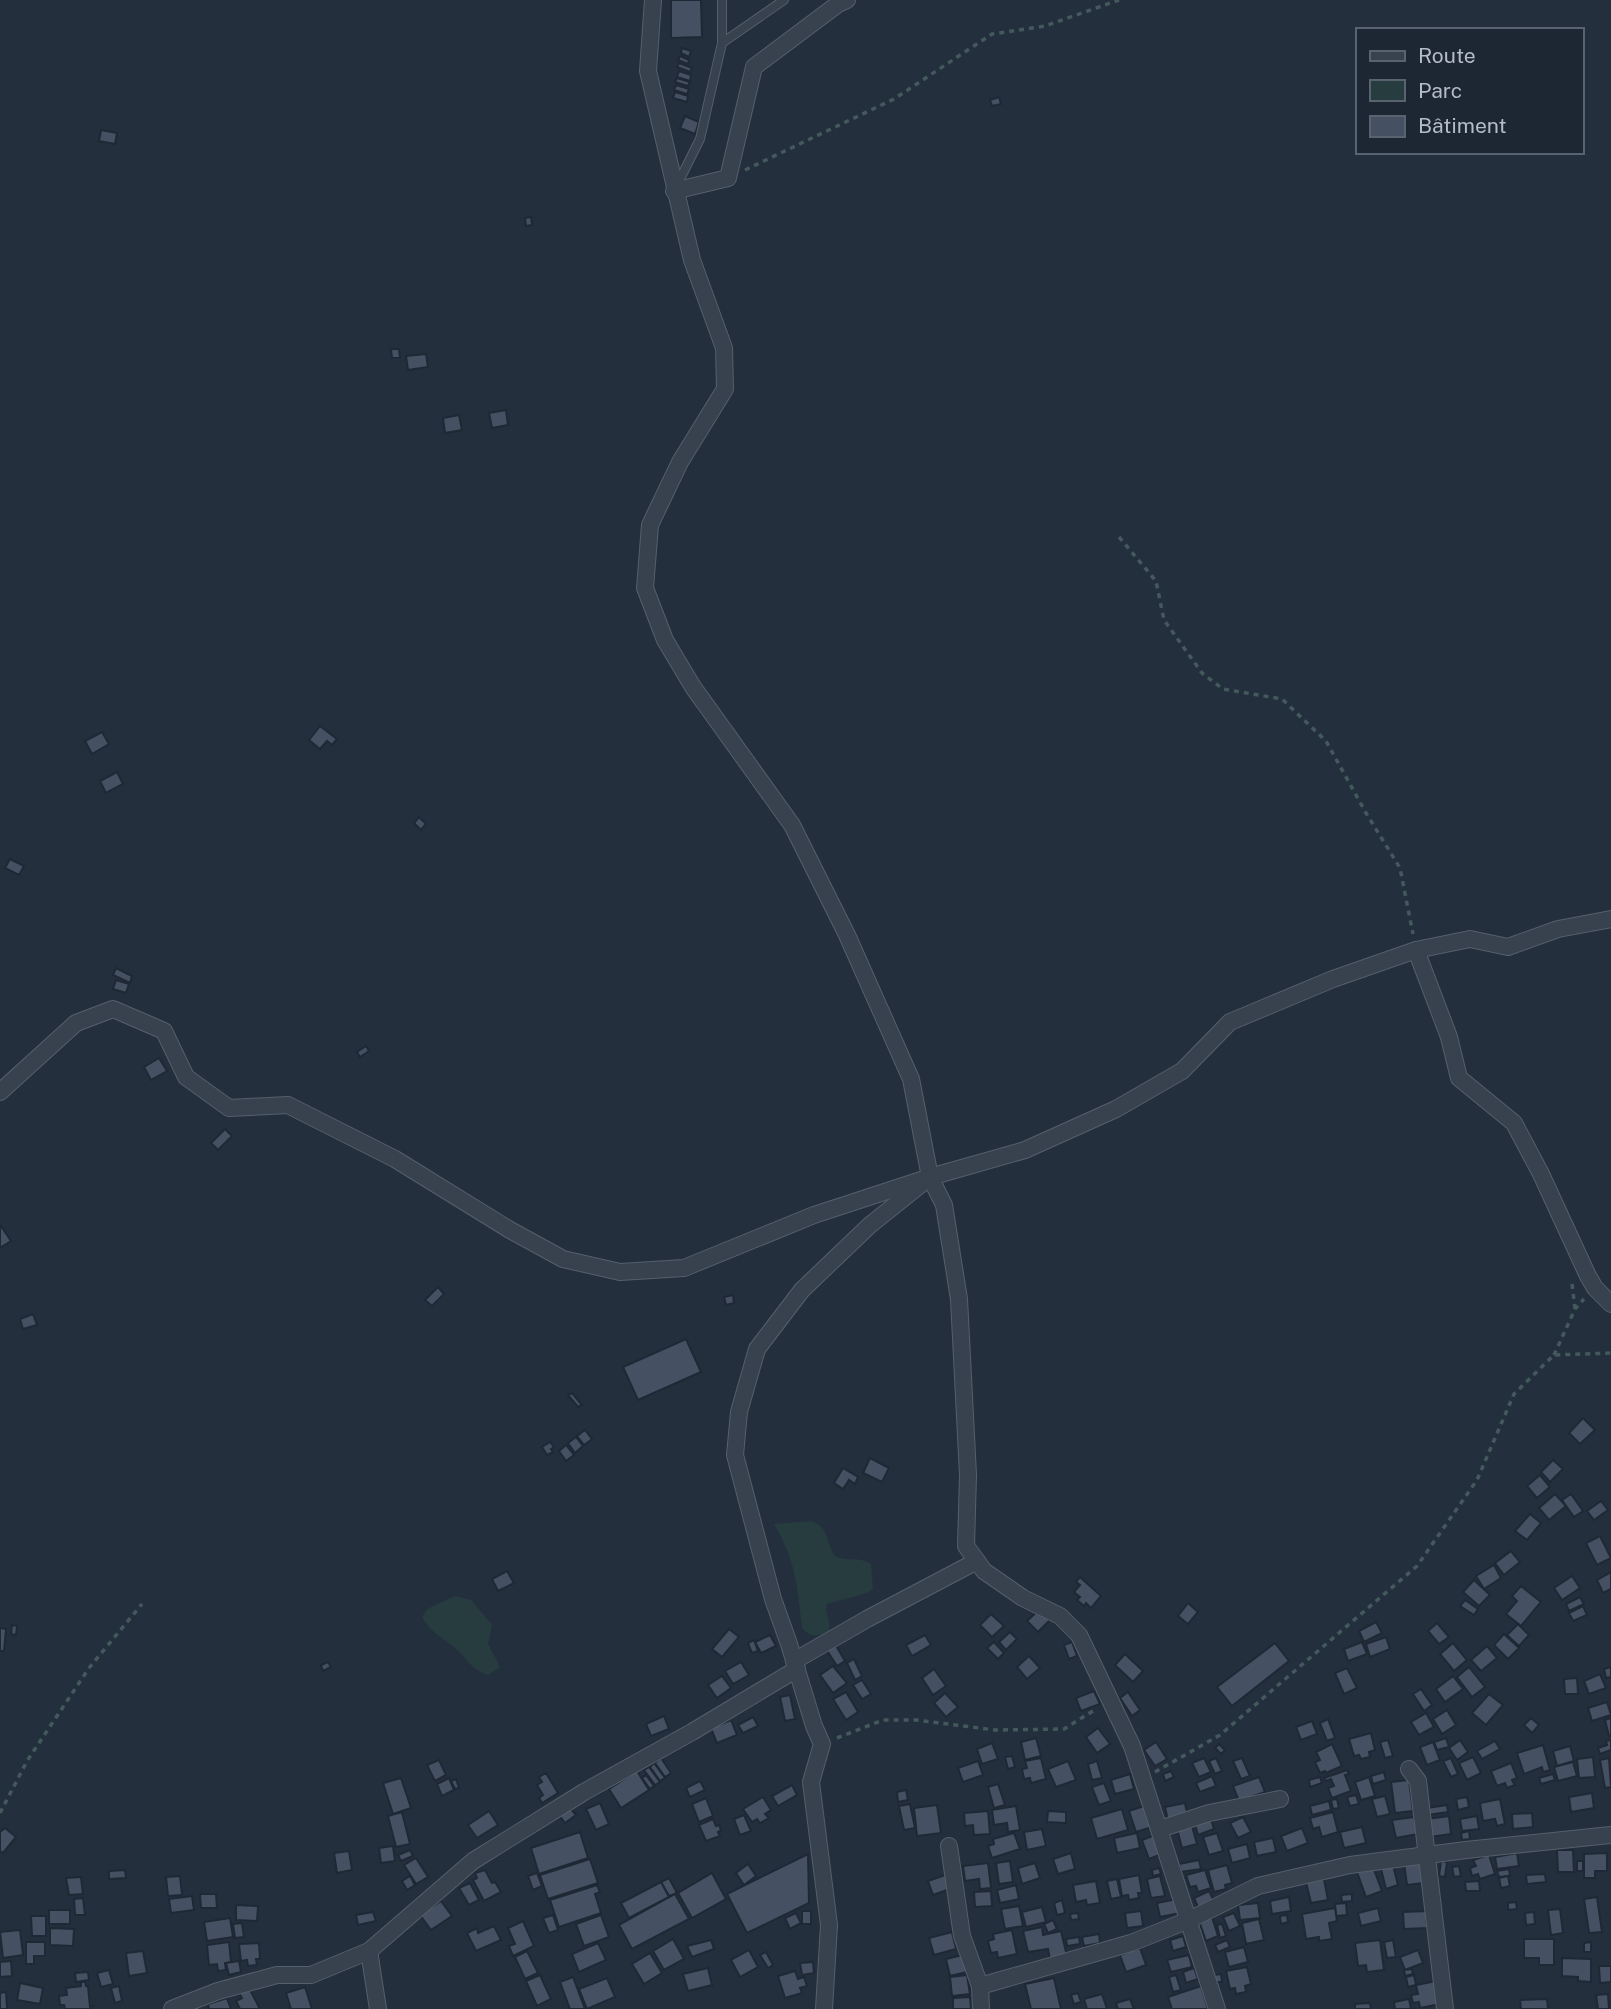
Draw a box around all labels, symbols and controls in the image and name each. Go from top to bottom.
legend [1356,28,1583,154]
text: Route [1418,43,1476,68]
text: Parc [1418,78,1462,103]
text: Bâtiment [1418,113,1507,138]

